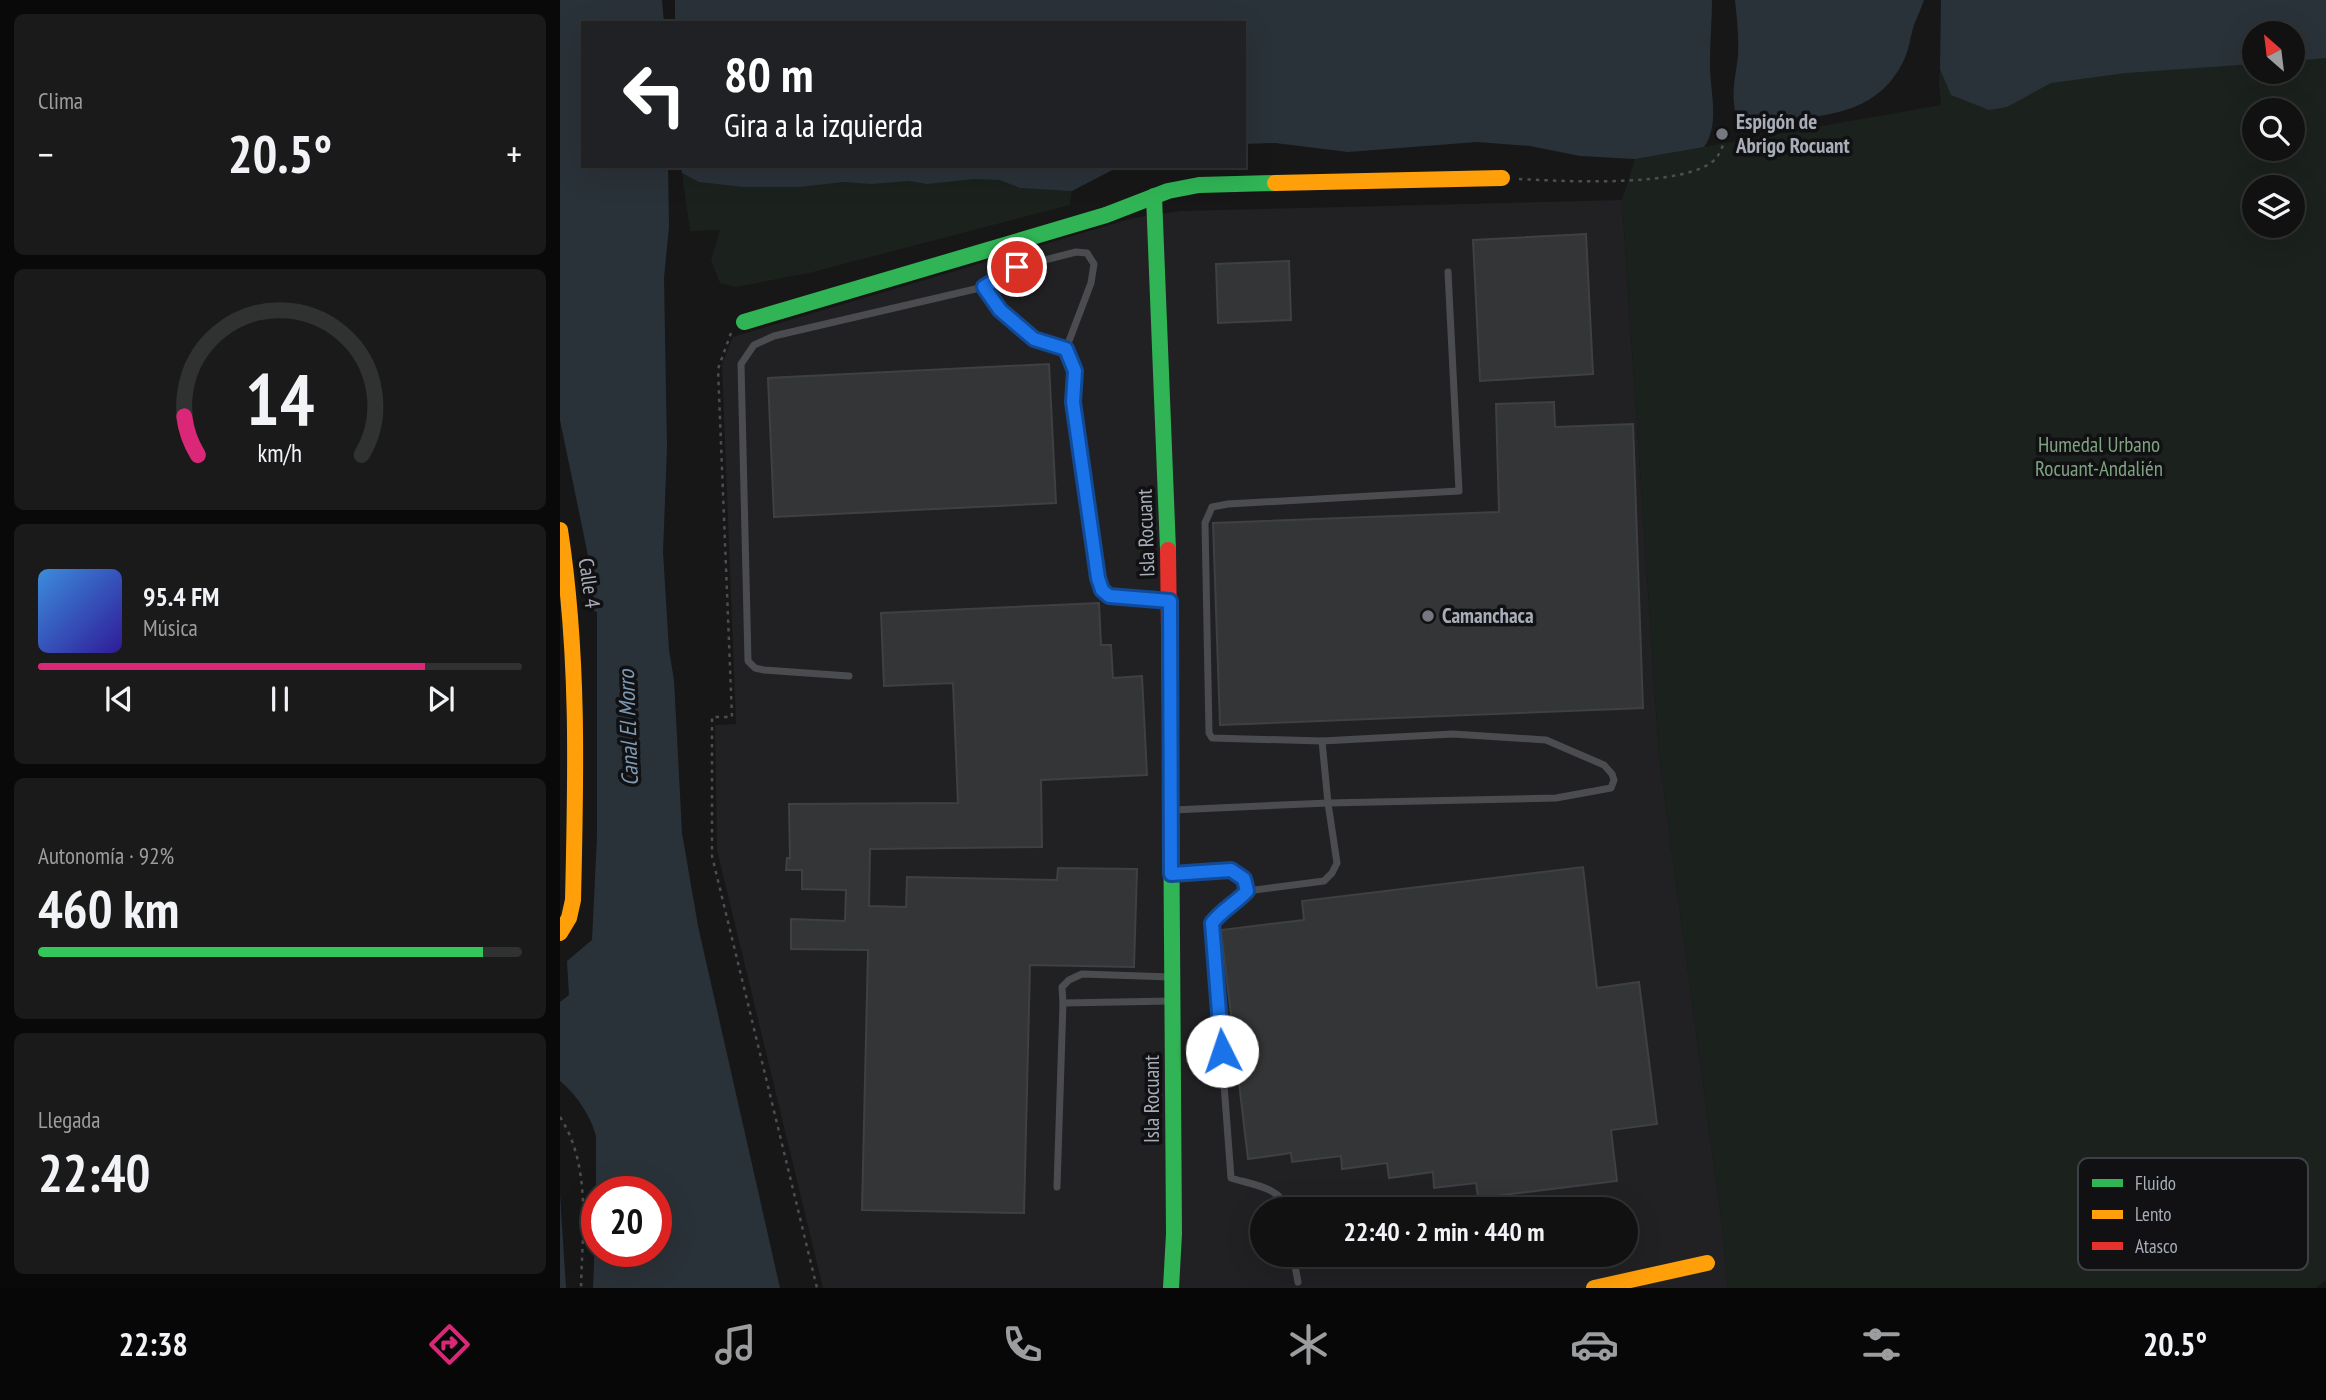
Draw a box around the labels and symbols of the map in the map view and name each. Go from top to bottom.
north arrow [2242,21,2305,84]
place label: Espigón de Abrigo Rocuant [1735,108,1850,159]
marker: Espigón de Abrigo Rocuant [1714,126,1730,142]
pin [987,237,1047,297]
park label: Humedal Urbano Rocuant-Andalién [2035,431,2163,482]
street label: Isla Rocuant [1130,488,1161,577]
street label: Calle 4 [573,556,606,610]
place label: Camanchaca [1442,602,1534,629]
marker: Camanchaca [1420,608,1436,624]
water label: Canal El Morro [611,667,644,787]
position arrow [1185,1014,1259,1088]
street label: Isla Rocuant [1138,1055,1165,1143]
legend [2078,1158,2308,1270]
text: Fluido [2135,1171,2176,1195]
speed limit sign: 20 [581,1176,672,1267]
text: Lento [2135,1202,2172,1226]
text: Atasco [2135,1234,2178,1258]

